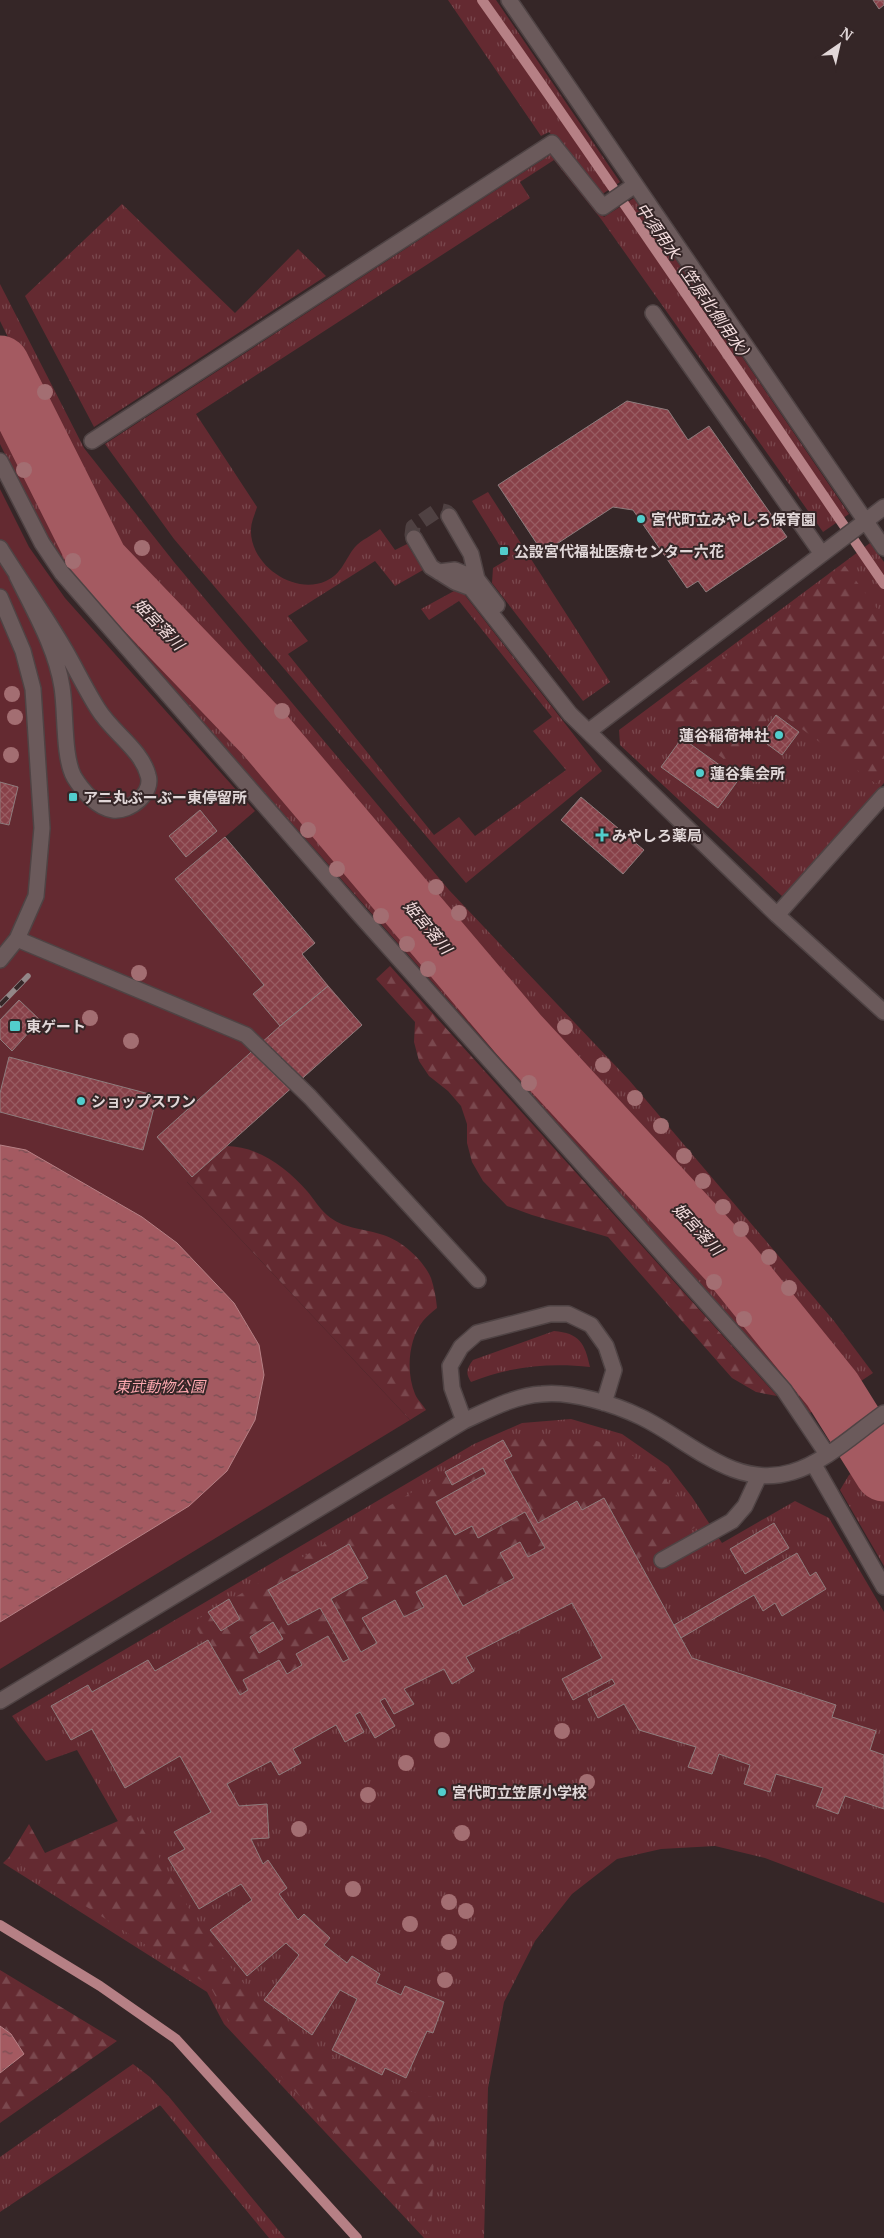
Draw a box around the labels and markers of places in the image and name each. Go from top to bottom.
place label: 宮代町立みやしろ保育園 [651,510,816,529]
marker: 宮代町立みやしろ保育園 [635,513,647,525]
place label: 公設宮代福祉医療センター六花 [514,542,724,561]
marker: 公設宮代福祉医療センター六花 [498,545,510,557]
place label: 蓮谷稲荷神社 [679,726,769,745]
marker: 蓮谷稲荷神社 [773,729,785,741]
place label: 蓮谷集会所 [710,764,785,783]
marker: 蓮谷集会所 [694,767,706,779]
place label: アニ丸ぶーぶー東停留所 [83,788,247,807]
marker: アニ丸ぶーぶー東停留所 [67,791,79,803]
place label: みやしろ薬局 [612,826,702,845]
marker: みやしろ薬局 [596,829,608,841]
place label: 東ゲート [26,1017,86,1036]
marker: 東ゲート [8,1019,22,1033]
place label: ショップスワン [91,1092,196,1111]
marker: ショップスワン [75,1095,87,1107]
place label: 宮代町立笠原小学校 [452,1783,587,1802]
marker: 宮代町立笠原小学校 [436,1786,448,1798]

